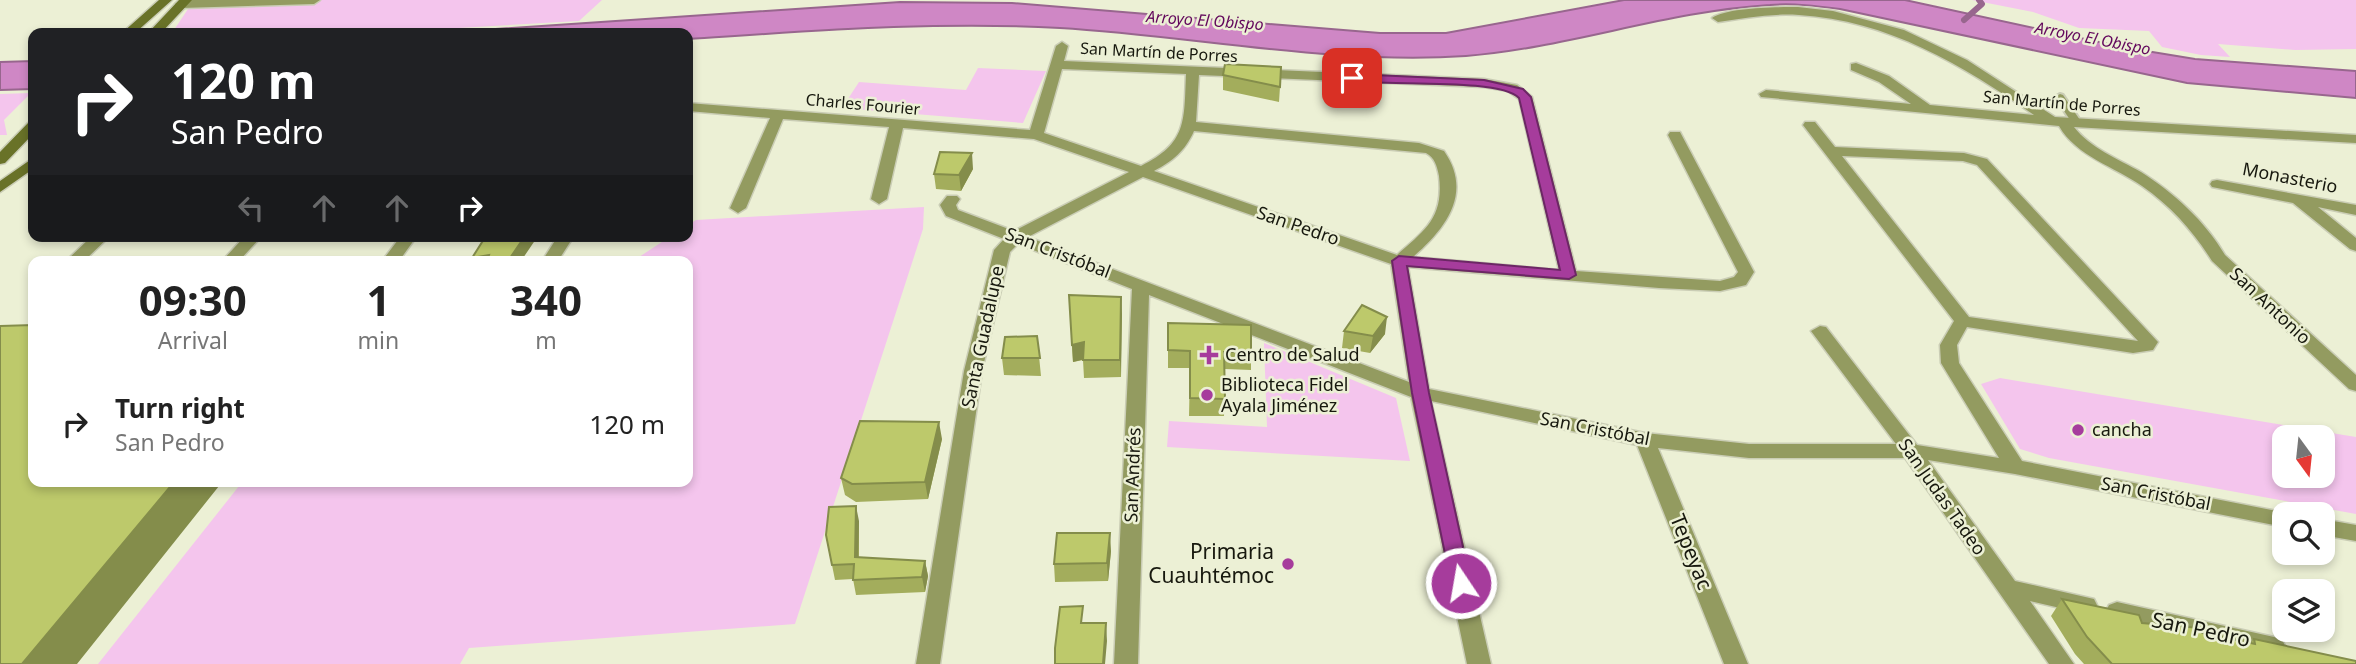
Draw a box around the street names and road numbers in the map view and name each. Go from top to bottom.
street label: San Martín de Porres [1080,37,1238,67]
street label: San Martín de Porres [1982,85,2142,121]
street label: Charles Fourier [805,88,922,120]
street label: Monasterio [2240,156,2340,198]
street label: San Pedro [1254,200,1343,250]
street label: San Cristóbal [1002,221,1115,283]
street label: San Antonio [2225,262,2316,349]
street label: Santa Guadalupe [955,263,1009,410]
street label: San Cristóbal [1538,406,1652,450]
street label: San Andrés [1118,427,1146,523]
street label: San Judas Tadeo [1894,433,1992,559]
street label: San Cristóbal [2099,471,2213,515]
street label: Tepeyac [1664,510,1720,593]
street label: San Pedro [2149,605,2253,653]

